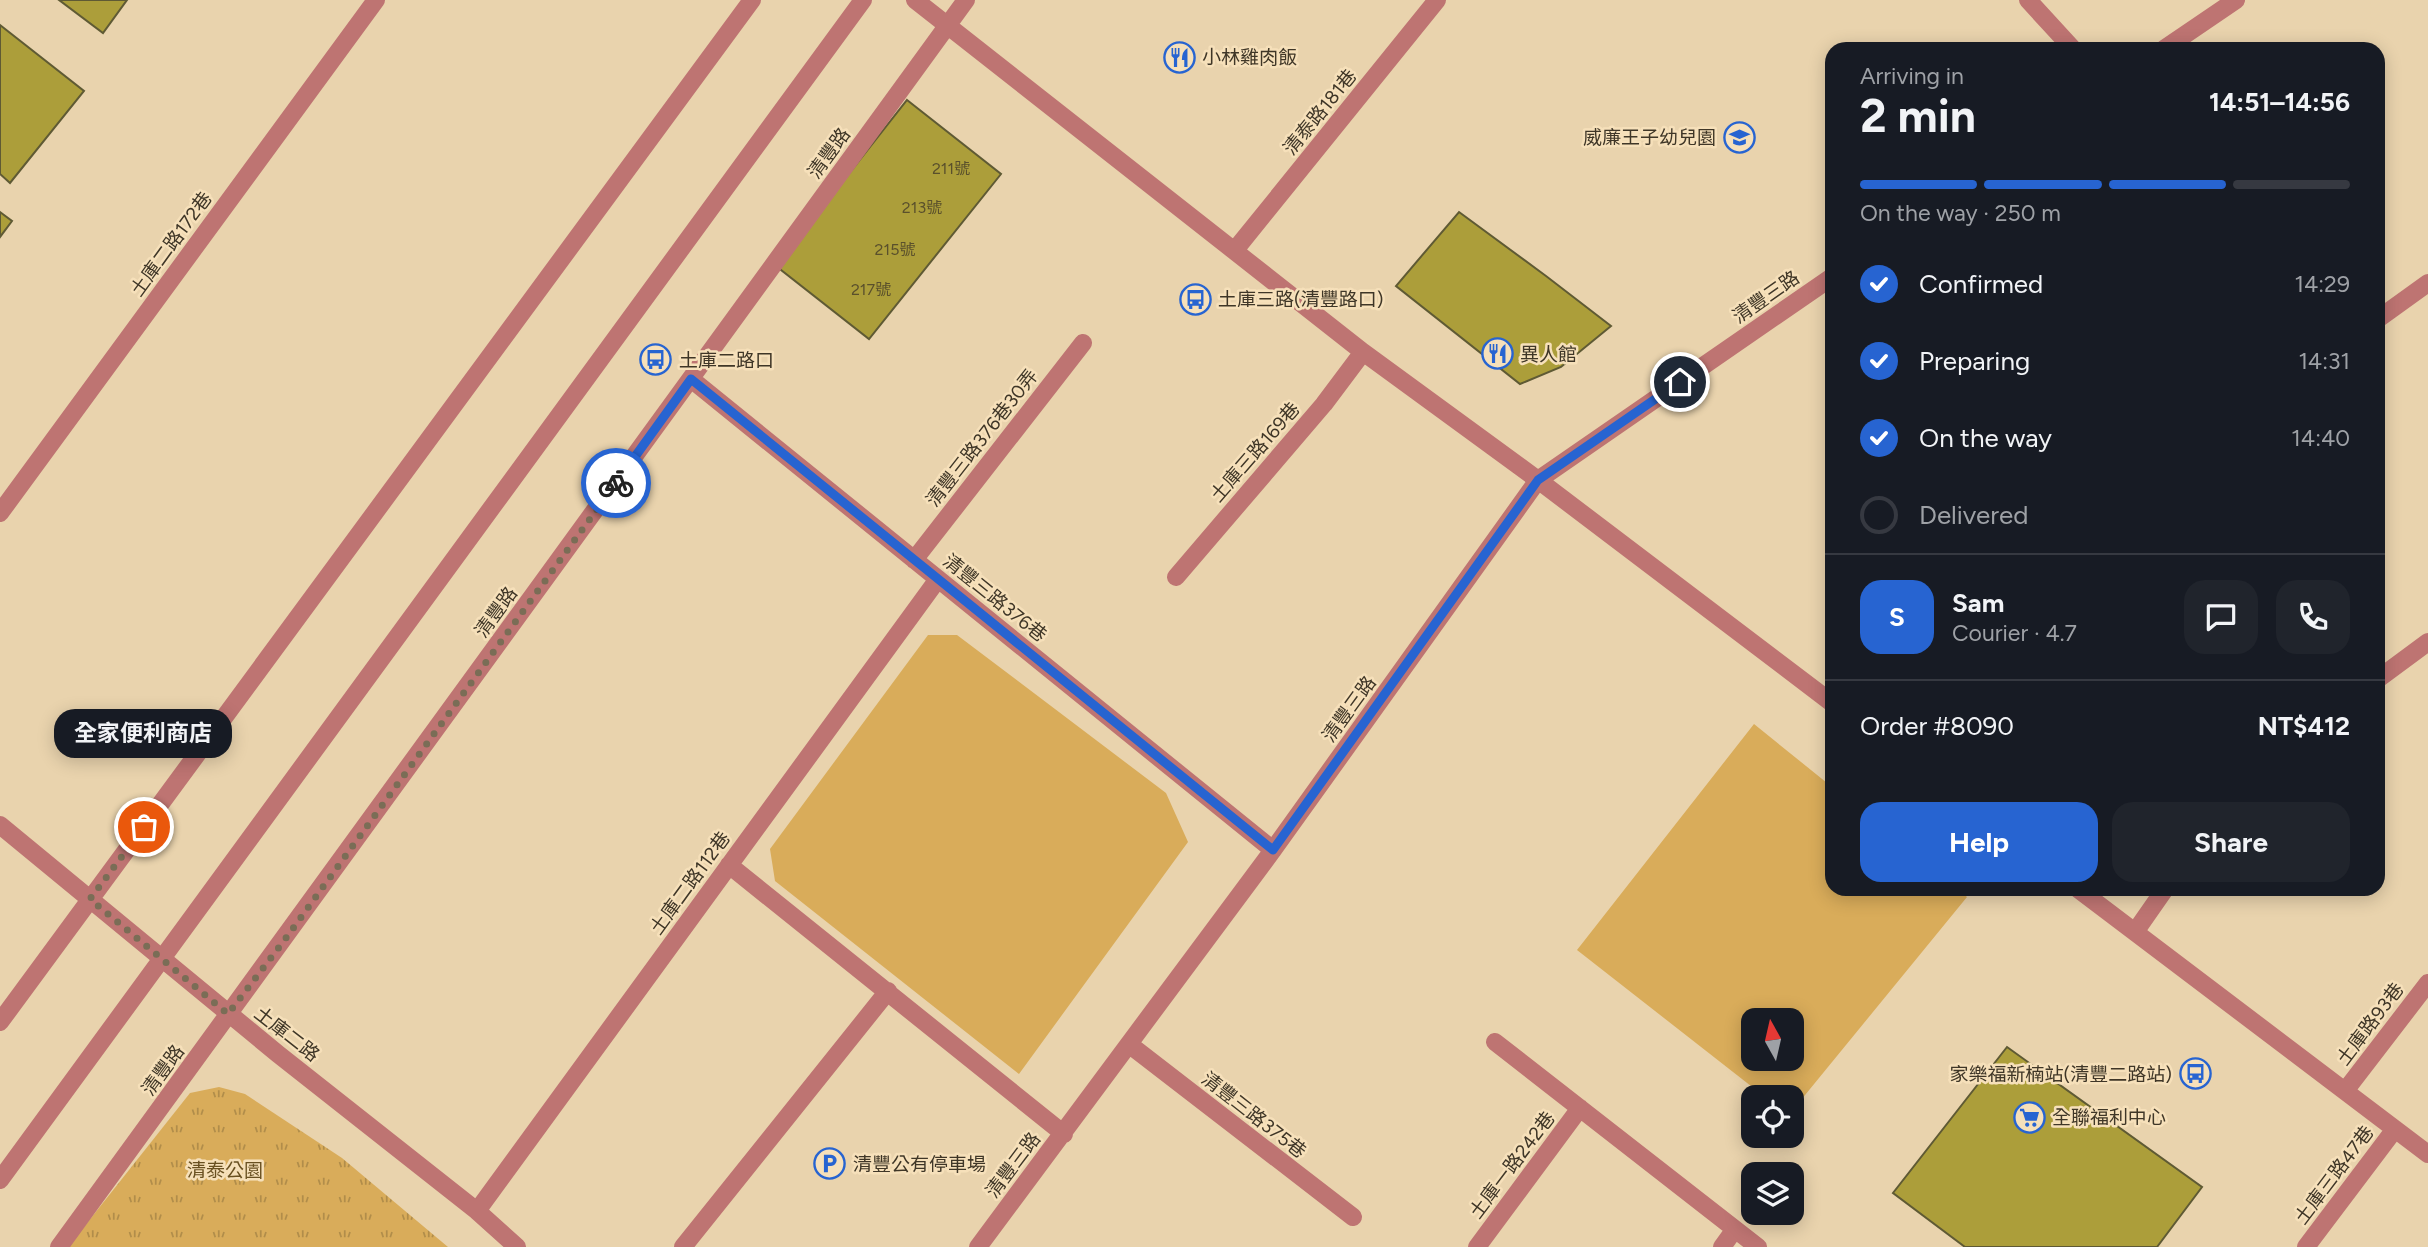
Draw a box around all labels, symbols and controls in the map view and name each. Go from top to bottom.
restaurant icon: 小林雞肉飯 [1162,40,1196,74]
place label: 小林雞肉飯 [1202,46,1297,69]
text: Arriving in [1860,62,1964,90]
street label: 清泰路181巷 [1279,65,1361,159]
text: 14:51–14:56 [2209,86,2350,118]
text: 2 min [1860,88,1976,144]
school or university icon: 威廉王子幼兒園 [1722,120,1756,154]
street label: 清豐路 [803,123,855,183]
place label: 威廉王子幼兒園 [1583,126,1716,149]
house number: 211號 [932,159,970,178]
street label: 土庫二路172巷 [125,187,217,301]
house number: 213號 [902,198,942,217]
text: On the way · 250 m [1860,199,2061,227]
house number: 215號 [875,240,915,259]
icon: check [1860,265,1898,303]
street label: 清豐三路 [1728,266,1804,328]
text: Confirmed [1919,268,2043,300]
text: 14:29 [2295,270,2350,298]
house number: 217號 [851,280,891,299]
bus stop icon: 土庫三路(清豐路口) [1178,282,1212,316]
place label: 土庫三路(清豐路口) [1218,288,1383,311]
restaurant icon: 異人館 [1480,337,1514,371]
icon: check [1860,342,1898,380]
bus stop icon: 土庫二路口 [639,343,673,377]
place label: 異人館 [1520,343,1577,366]
text: Preparing [1919,345,2030,377]
text: 14:31 [2298,347,2350,375]
place label: 土庫二路口 [679,349,774,372]
pin [1650,352,1710,412]
icon: home [1661,363,1699,401]
street label: 清豐三路376巷30弄 [921,365,1043,511]
street label: 土庫三路169巷 [1206,398,1304,506]
icon: check [1860,419,1898,457]
text: On the way [1919,422,2052,454]
text: 14:40 [2291,424,2350,452]
courier [581,448,651,518]
icon: bike [597,464,635,502]
text: Delivered [1919,499,2028,531]
street label: 清豐三路376巷 [939,549,1051,647]
button: chat [2184,580,2258,654]
button: phone [2276,580,2350,654]
street label: 清豐路 [470,582,522,642]
text: Sam [1952,587,2004,619]
text: S [1889,601,1905,633]
text: Courier · 4.7 [1952,619,2077,647]
street label: 清豐三路 [1317,671,1381,747]
callout: 全家便利商店 [55,708,233,757]
text: Order #8090 [1860,710,2014,742]
text: NT$412 [2258,710,2350,742]
text: 全家便利商店 [74,719,212,747]
pin [114,797,174,857]
button: Help [1860,802,2098,882]
button: Share [2112,802,2350,882]
icon: bag [125,808,163,846]
street label: 土庫二路112巷 [645,827,735,939]
street label: 土庫路93巷 [2332,978,2408,1070]
street label: 土庫二路 [250,1002,324,1066]
north arrow [1741,1008,1804,1071]
map controls [1741,1008,1804,1225]
street label: 清豐路 [137,1040,189,1100]
bus stop icon: 家樂福新楠站(清豐二路站) [2178,1057,2212,1091]
place label: 家樂福新楠站(清豐二路站) [1950,1063,2172,1086]
street label: 清豐三路375巷 [1197,1067,1311,1163]
button: locate [1741,1085,1804,1148]
supermarket icon: 全聯福利中心 [2012,1100,2046,1134]
place label: 全聯福利中心 [2052,1106,2166,1129]
street label: 土庫一路242巷 [1464,1107,1560,1223]
street label: 土庫三路47巷 [2290,1121,2378,1229]
street label: 清豐三路 [981,1128,1045,1202]
parking icon: 清豐公有停車場 [813,1147,847,1181]
place label: 清豐公有停車場 [853,1153,986,1176]
park label: 清泰公園 [187,1159,263,1182]
button: layers [1741,1162,1804,1225]

